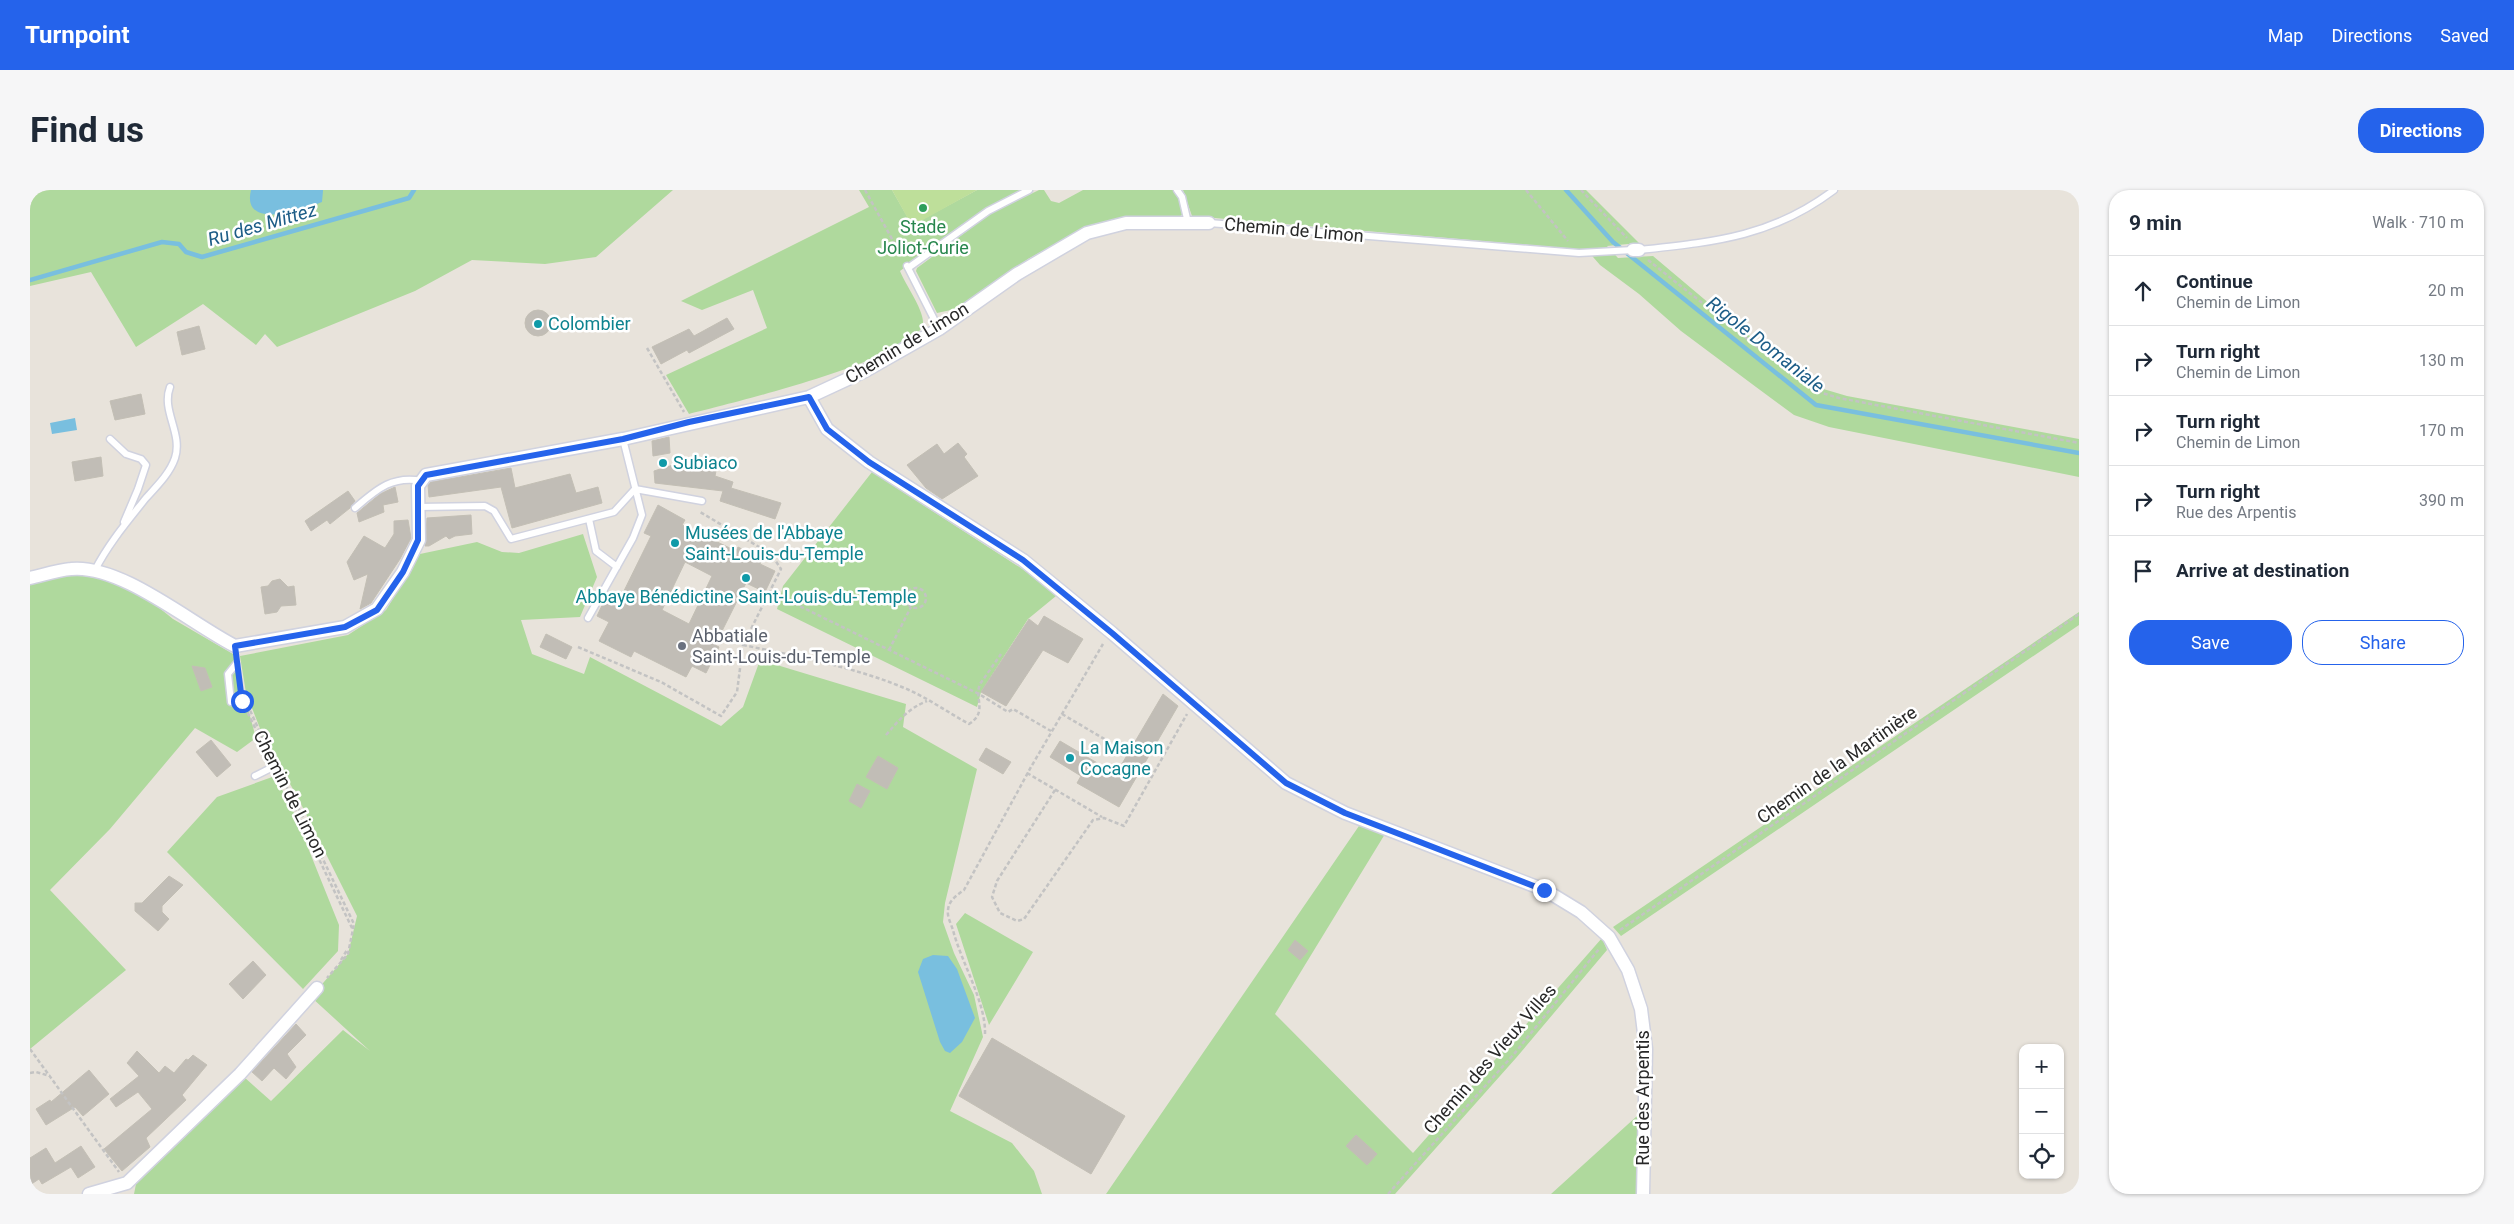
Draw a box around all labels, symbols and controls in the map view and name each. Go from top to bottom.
text: Turnpoint [25,21,130,49]
text: Map [2268,25,2303,46]
text: Directions [2331,25,2412,46]
text: Saved [2440,25,2489,46]
button: Directions [2358,108,2484,153]
text: Find us [30,110,144,151]
water label: Ru des Mittez [205,198,320,251]
marker: Stade Joliot-Curie [917,202,929,214]
text: 9 min [2129,211,2182,235]
street label: Chemin de Limon [1223,213,1365,246]
text: Walk · 710 m [2372,213,2464,232]
place label: Stade Joliot-Curie [877,216,969,258]
text: Continue [2176,270,2253,293]
icon: ahead [2129,277,2157,305]
text: 20 m [2428,281,2464,300]
water label: Rigole Domaniale [1702,291,1829,398]
text: Chemin de Limon [2176,293,2300,312]
street label: Chemin de Limon [841,298,972,388]
place label: Colombier [548,313,631,334]
marker: Colombier [532,318,544,330]
text: Turn right [2176,340,2260,363]
icon: right [2129,347,2157,375]
text: 130 m [2419,351,2464,370]
text: Chemin de Limon [2176,363,2300,382]
text: Turn right [2176,410,2260,433]
icon: right [2129,417,2157,445]
text: 170 m [2419,421,2464,440]
text: Chemin de Limon [2176,433,2300,452]
place label: Subiaco [673,452,738,473]
marker: Subiaco [657,457,669,469]
text: Turn right [2176,480,2260,503]
icon: right [2129,487,2157,515]
text: 390 m [2419,491,2464,510]
text: Rue des Arpentis [2176,503,2296,522]
place label: Musées de l'Abbaye Saint-Louis-du-Temple [685,522,863,564]
marker: Musées de l'Abbaye Saint-Louis-du-Temple [669,537,681,549]
icon: arrive [2129,557,2157,585]
text: Arrive at destination [2176,559,2349,582]
marker: Abbaye Bénédictine Saint-Louis-du-Temple [740,572,752,584]
place label: Abbaye Bénédictine Saint-Louis-du-Temple [576,586,916,607]
button: Save [2129,620,2292,665]
button: Share [2302,620,2464,665]
place label: Abbatiale Saint-Louis-du-Temple [692,625,870,667]
marker: Abbatiale Saint-Louis-du-Temple [676,640,688,652]
route start [231,690,254,713]
street label: Chemin de la Martinière [1753,701,1921,828]
street label: Chemin de Limon [249,727,332,861]
place label: La Maison Cocagne [1080,737,1163,779]
marker: La Maison Cocagne [1064,752,1076,764]
route end [1533,879,1556,902]
street label: Chemin des Vieux Villes [1419,980,1560,1138]
street label: Rue des Arpentis [1632,1030,1653,1166]
map controls [2019,1044,2064,1179]
button: + [2019,1044,2064,1089]
button: − [2019,1089,2064,1134]
button: locate [2019,1134,2064,1179]

